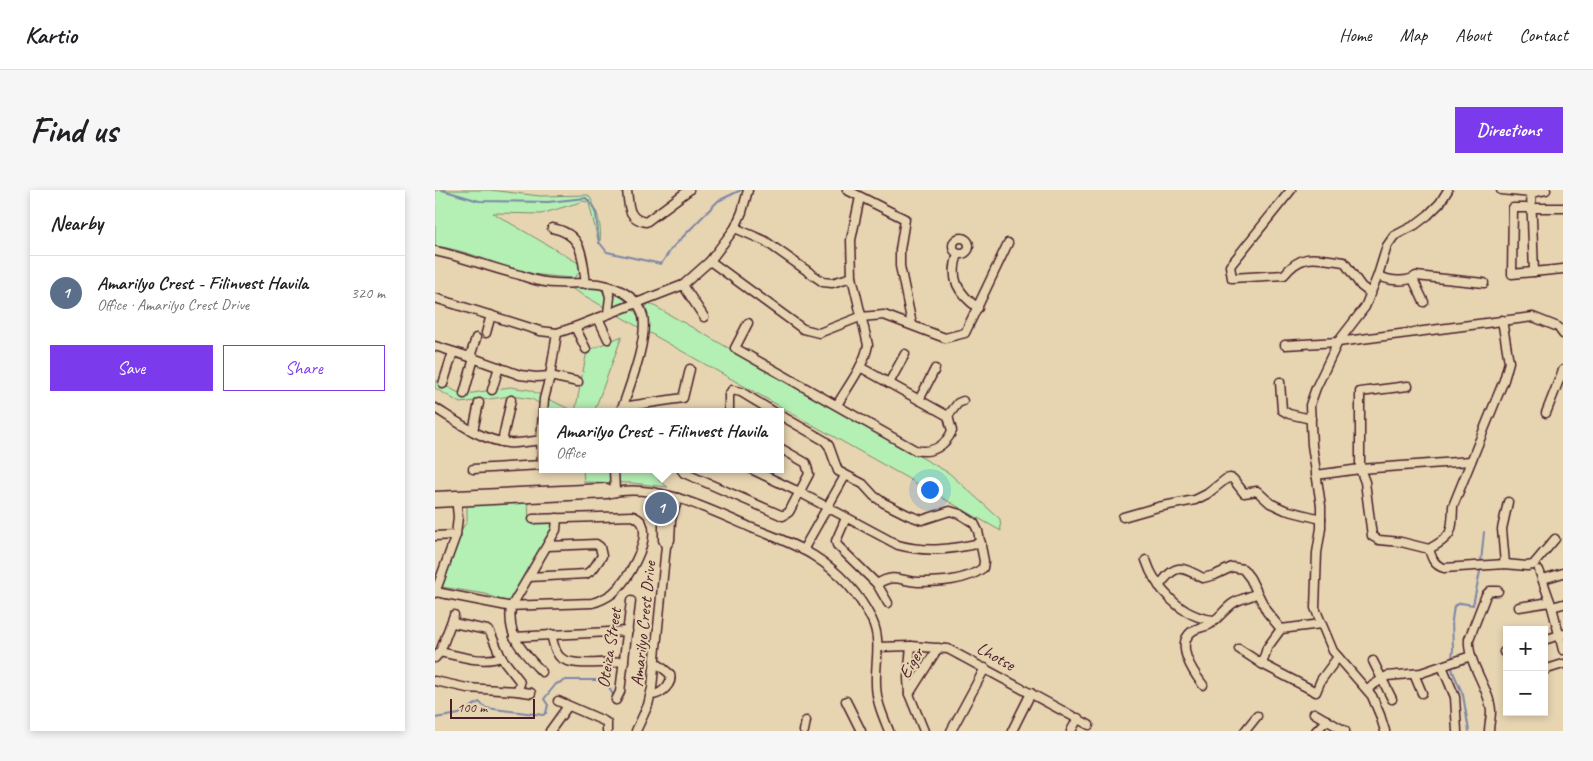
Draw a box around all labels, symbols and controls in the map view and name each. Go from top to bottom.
text: Kartio [25,20,77,50]
text: Home [1339,24,1372,46]
text: Map [1400,24,1427,46]
text: About [1455,24,1491,46]
text: Contact [1519,24,1568,46]
button: Directions [1455,107,1563,153]
text: Find us [30,108,117,153]
text: Nearby [50,210,103,236]
text: Amarilyo Crest - Filinvest Havila [97,271,308,295]
text: 1 [62,283,70,303]
text: 320 m [351,283,385,303]
text: Office · Amarilyo Crest Drive [97,295,249,315]
button: Save [50,345,213,391]
button: Share [223,345,385,391]
popup [539,408,784,473]
text: Amarilyo Crest - Filinvest Havila [556,419,767,443]
text: Office [556,443,585,463]
your location [917,477,943,503]
pin: 1 [645,489,677,527]
street label: Amarilyo Crest Drive [625,559,661,688]
street label: Oteiza Street [592,604,626,690]
map controls [1503,626,1548,716]
button: + [1503,626,1548,671]
street label: Lhotse [973,637,1020,676]
street label: Eiger [893,642,929,682]
button: − [1503,671,1548,716]
scale bar [450,696,535,719]
text: 100 m [457,699,487,716]

